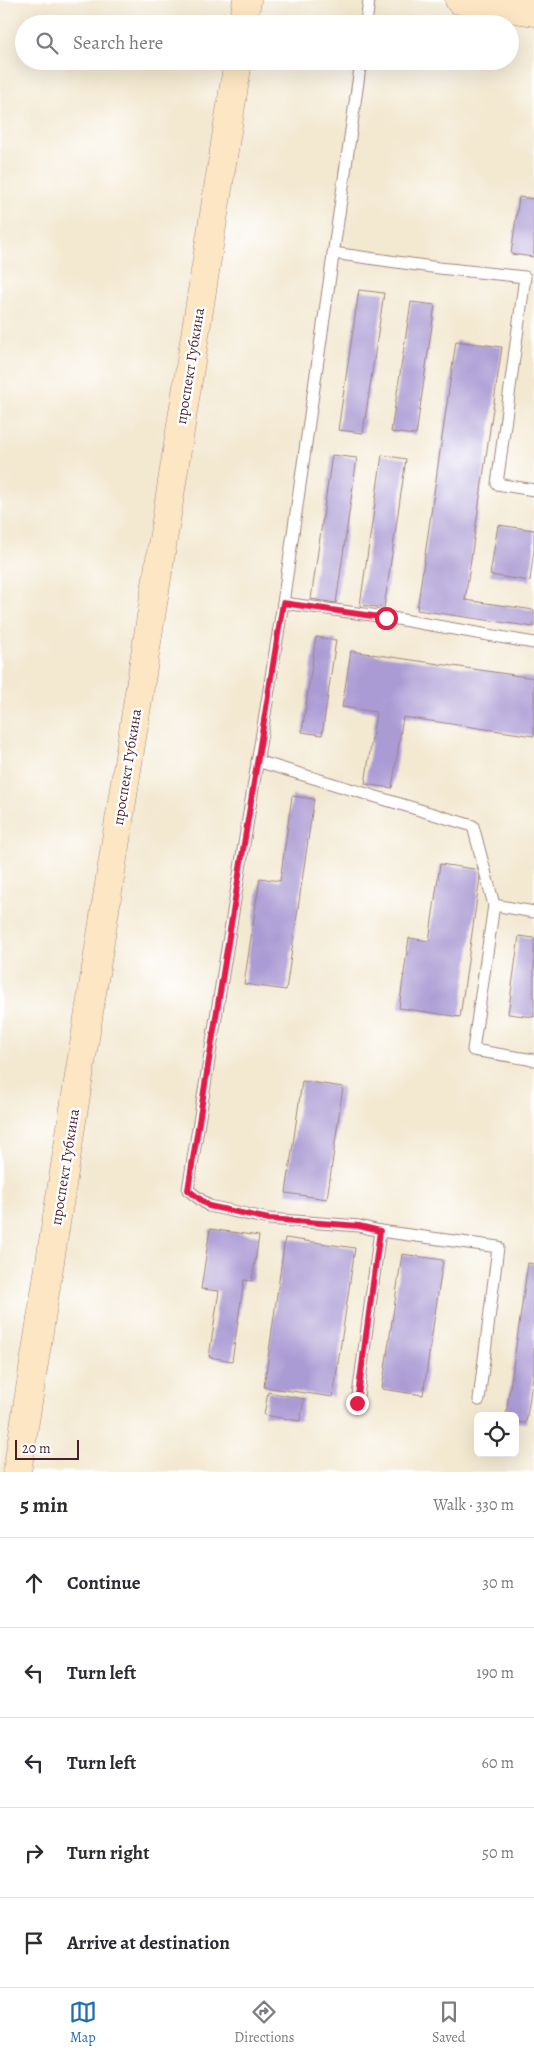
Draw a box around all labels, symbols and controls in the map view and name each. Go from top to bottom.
search box [15,15,519,70]
icon: search [33,29,61,57]
text: Search here [73,30,163,56]
street label: проспект Губкина [171,306,209,426]
route start [375,607,398,630]
street label: проспект Губкина [108,707,146,827]
street label: проспект Губкина [46,1107,84,1227]
route end [346,1392,369,1415]
map controls [474,1412,519,1457]
button: locate [474,1412,519,1457]
scale bar [15,1437,79,1460]
text: 20 m [22,1439,51,1458]
text: 5 min [20,1491,68,1519]
text: Walk · 330 m [433,1494,514,1516]
icon: ahead [20,1569,48,1597]
text: Continue [67,1570,141,1596]
text: 30 m [482,1572,514,1594]
icon: left [20,1659,48,1687]
text: Turn left [67,1660,136,1686]
text: 190 m [476,1662,514,1684]
icon: left [20,1749,48,1777]
text: Turn left [67,1750,136,1776]
text: 60 m [482,1752,514,1774]
icon: right [20,1839,48,1867]
text: Turn right [67,1840,149,1866]
text: 50 m [482,1842,514,1864]
icon: arrive [20,1929,48,1957]
text: Arrive at destination [67,1930,230,1956]
tab: Map [69,1998,97,2047]
tab: Directions [234,1998,294,2047]
tab: Saved [432,1998,465,2047]

